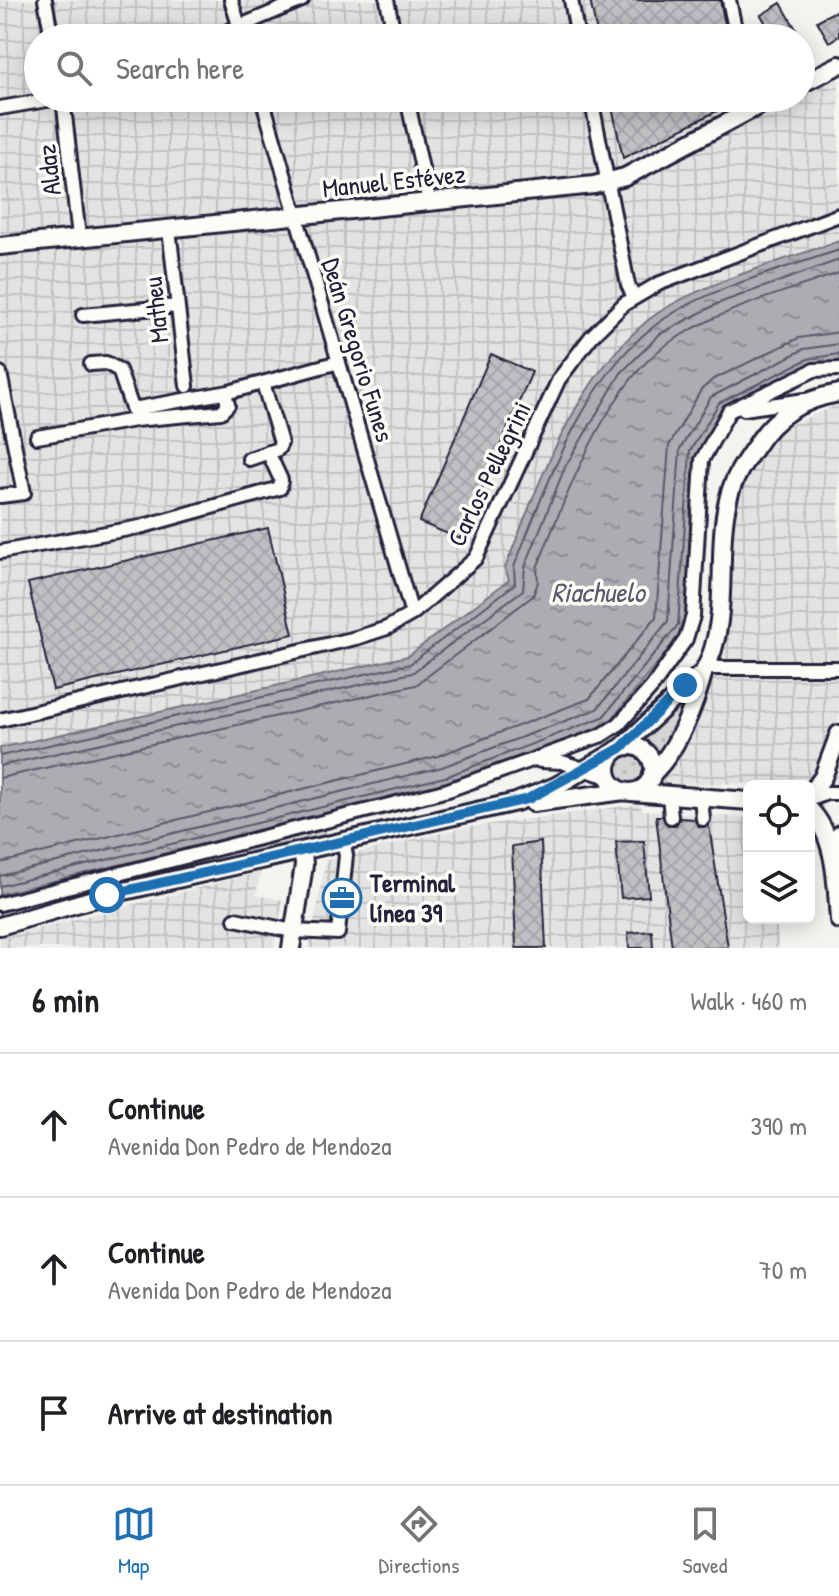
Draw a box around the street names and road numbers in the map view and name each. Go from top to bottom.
street label: Aldaz [28,143,69,198]
street label: Manuel Estévez [321,156,467,205]
street label: Deán Gregorio Funes [314,254,403,446]
street label: Matheu [135,275,176,345]
street label: Carlos Pellegrini [438,395,539,552]

